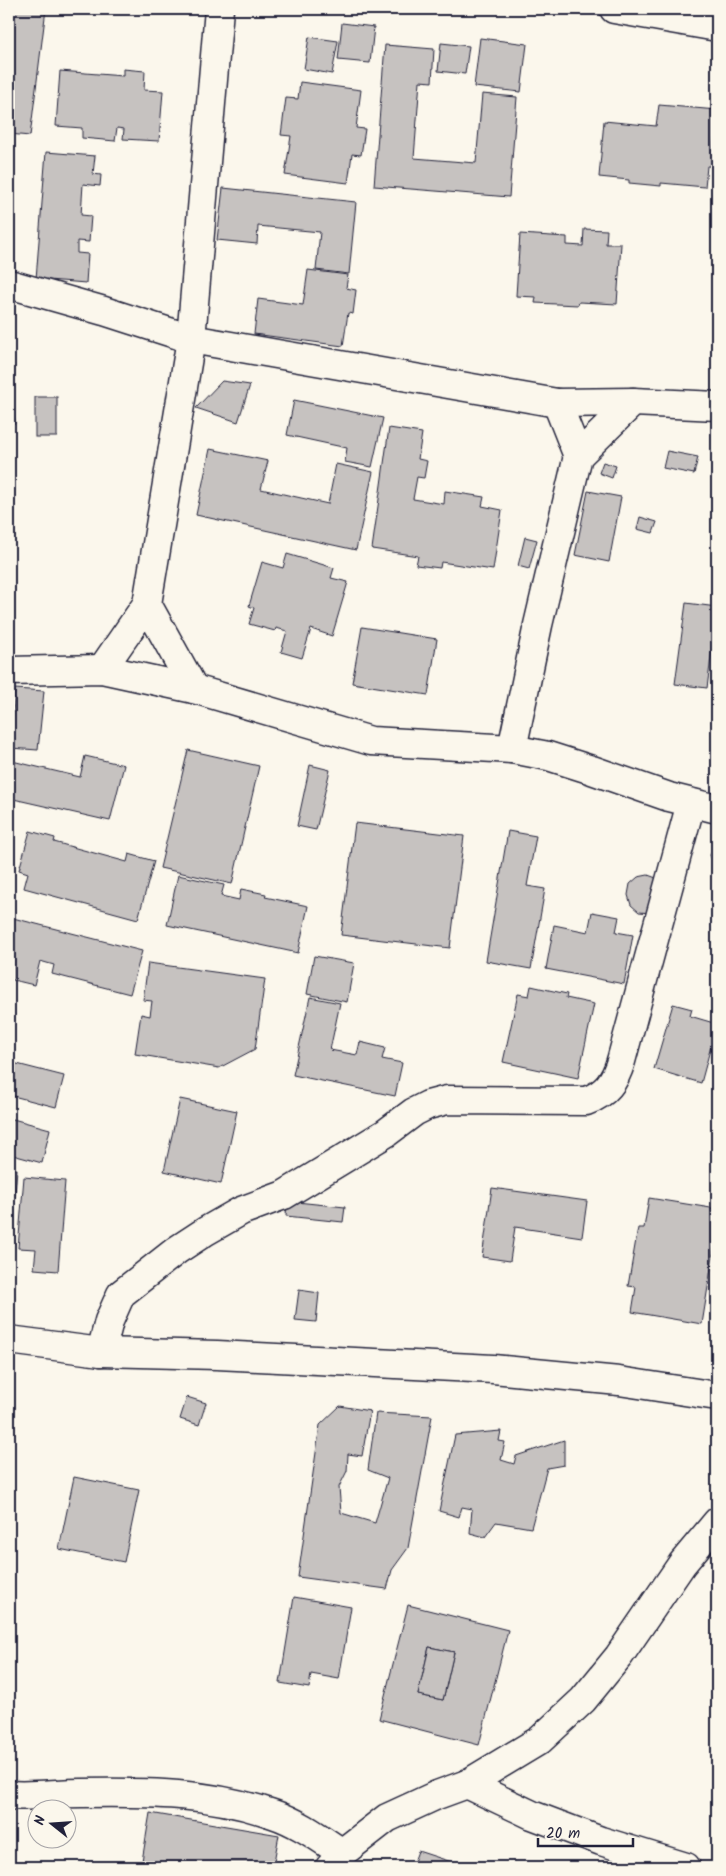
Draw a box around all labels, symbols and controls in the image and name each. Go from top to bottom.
north arrow [28,1798,78,1848]
text: N [29,1813,52,1828]
scale bar [538,1816,634,1848]
text: 20 m [546,1822,580,1846]

